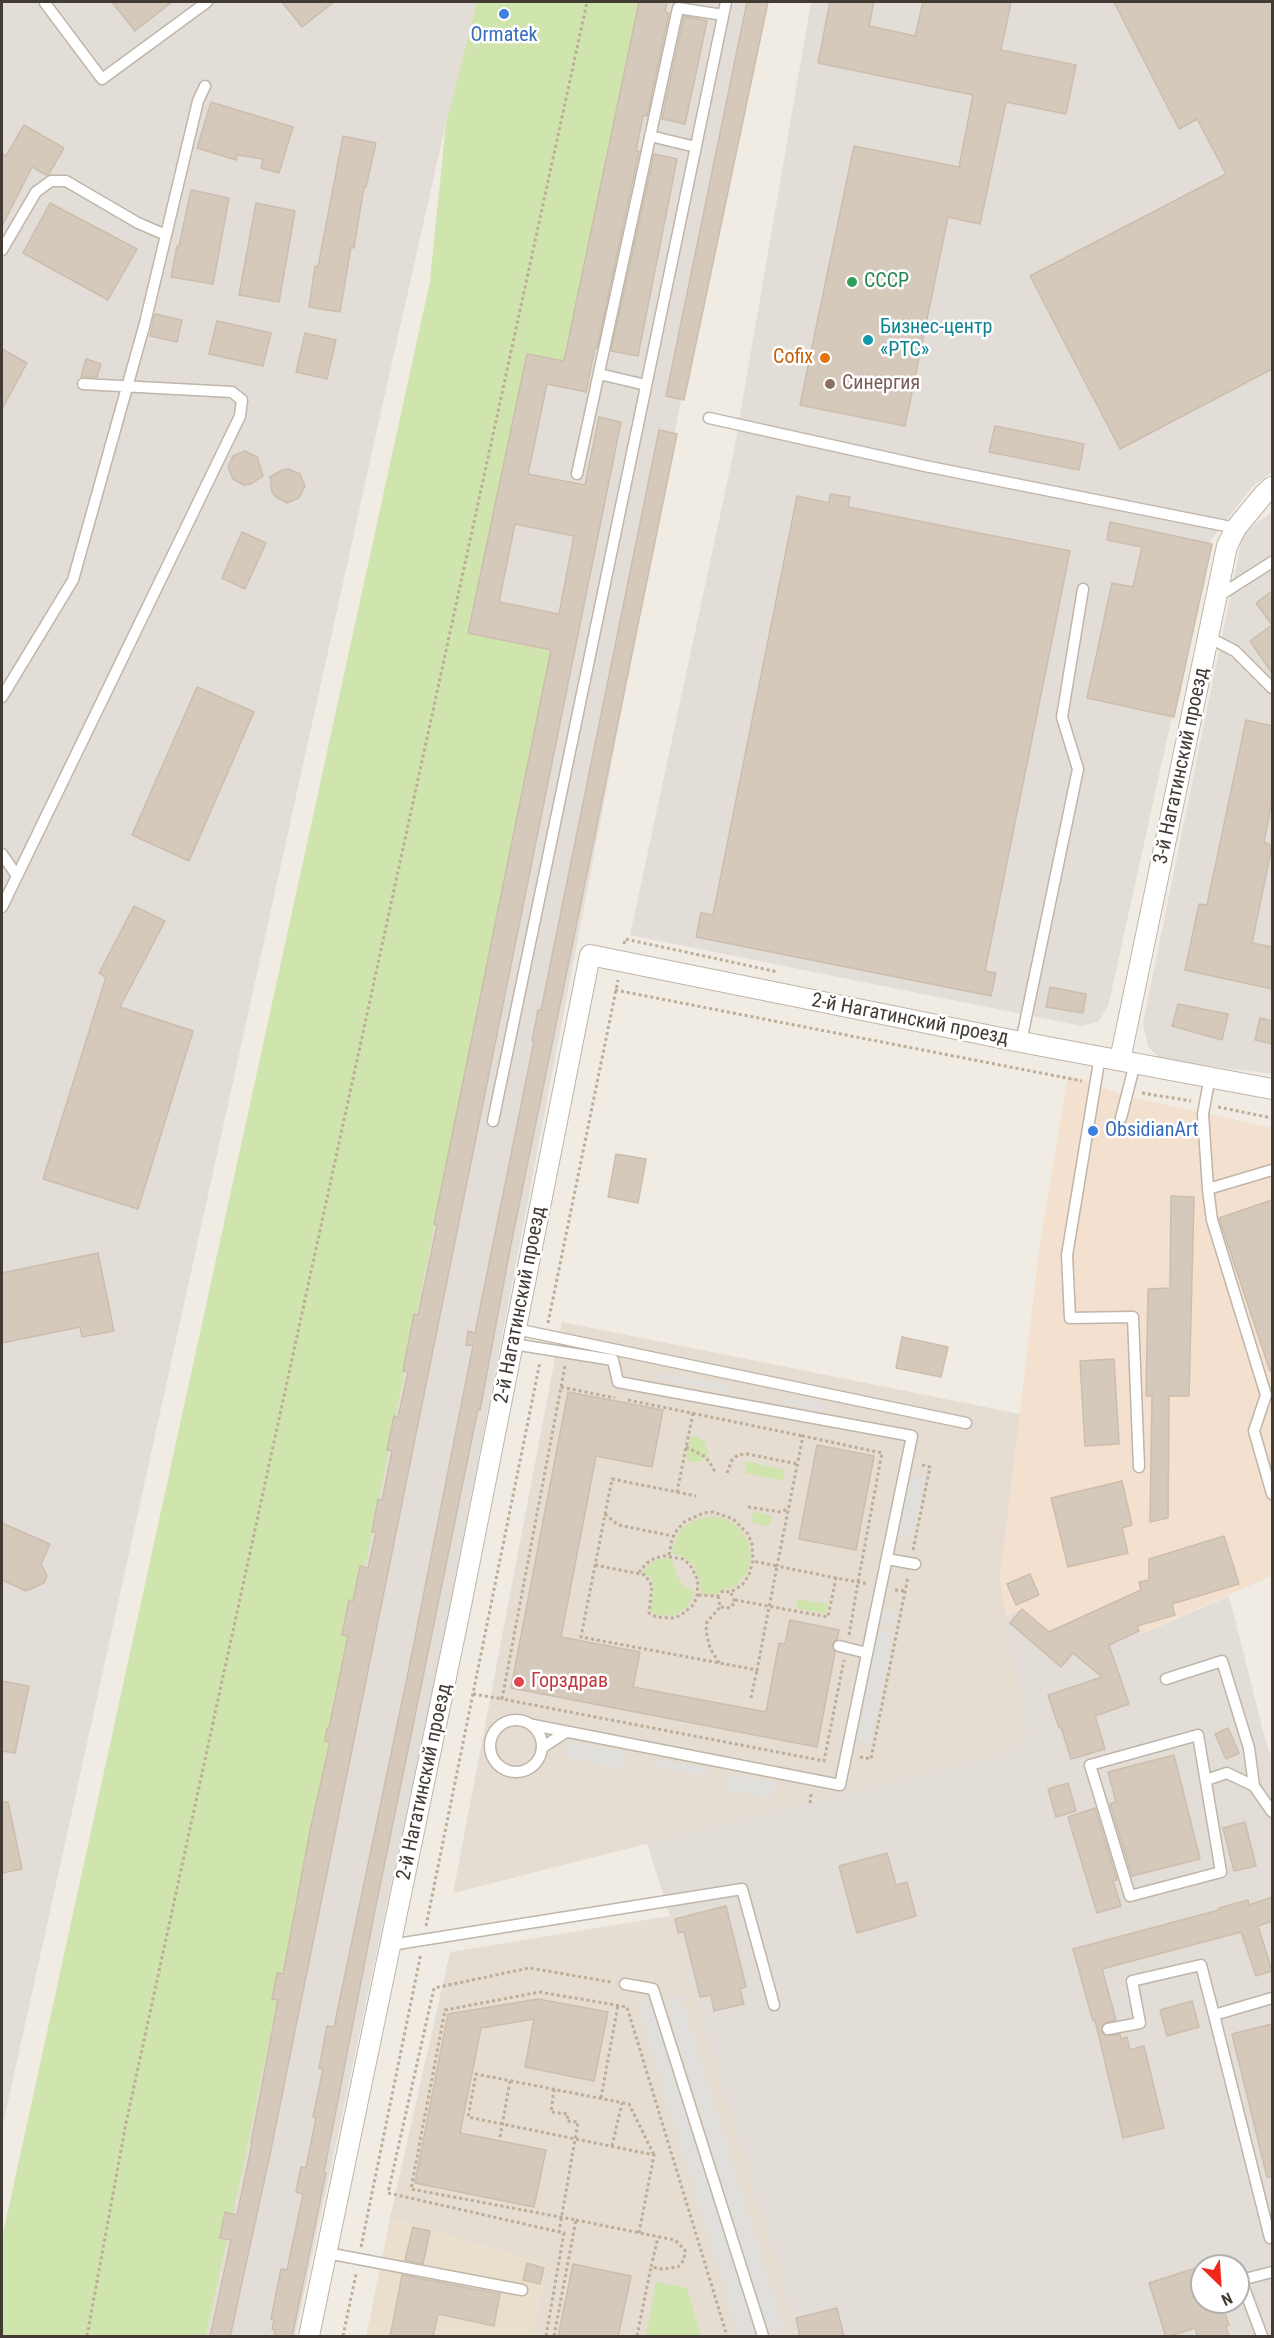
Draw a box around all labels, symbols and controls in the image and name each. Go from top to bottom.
marker: Ormatek [497,7,511,21]
place label: Ormatek [470,24,538,48]
place label: СССР [864,270,909,294]
marker: СССР [845,275,859,289]
place label: Бизнес-центр «РТС» [880,316,992,363]
marker: Бизнес-центр «РТС» [861,333,875,347]
place label: Cofix [773,346,813,370]
marker: Cofix [818,351,832,365]
place label: Синергия [842,372,920,396]
marker: Синергия [823,377,837,391]
street label: 3-й Нагатинский проезд [1149,666,1215,866]
street label: 2-й Нагатинский проезд [809,989,1011,1051]
place label: ObsidianArt [1105,1119,1198,1143]
marker: ObsidianArt [1086,1124,1100,1138]
street label: 2-й Нагатинский проезд [490,1204,552,1406]
place label: Горздрав [531,1670,608,1694]
marker: Горздрав [512,1675,526,1689]
street label: 2-й Нагатинский проезд [392,1682,458,1882]
north arrow [1190,2254,1250,2314]
text: N [1219,2288,1235,2310]

